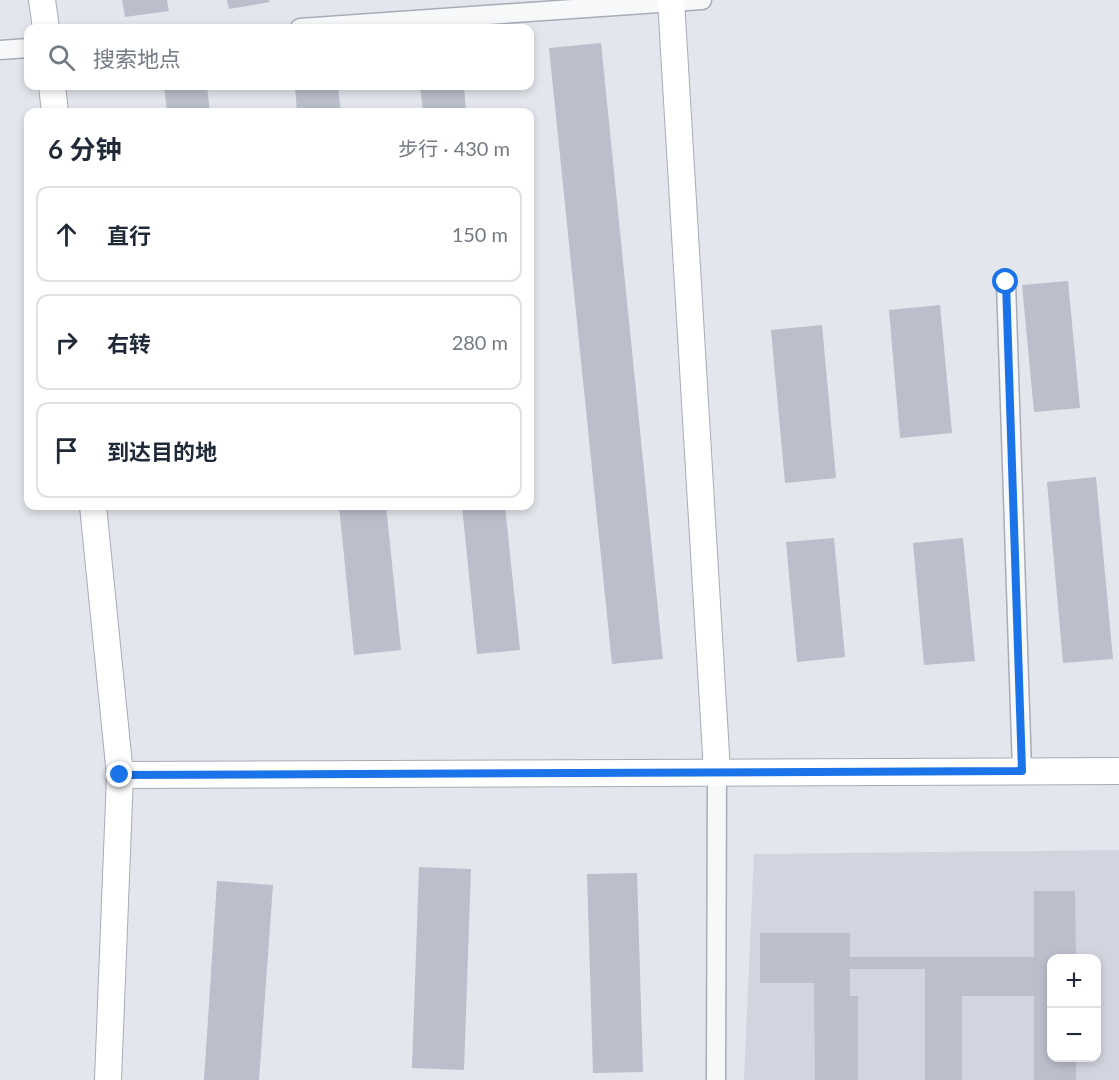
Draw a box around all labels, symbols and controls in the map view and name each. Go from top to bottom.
search box [24,24,534,90]
icon: search [45,41,78,74]
text: 搜索地点 [93,45,181,72]
text: 6 分钟 [48,133,121,165]
text: 步行 · 430 m [398,136,510,160]
icon: ahead [50,218,83,251]
text: 直行 [107,222,151,249]
text: 150 m [452,222,508,246]
route start [992,268,1018,294]
icon: right [50,326,83,359]
text: 右转 [107,330,151,357]
text: 280 m [452,330,508,354]
icon: arrive [50,434,83,467]
text: 到达目的地 [107,438,217,465]
route end [106,761,132,787]
map controls [1047,954,1101,1062]
button: + [1047,954,1101,1008]
button: − [1047,1008,1101,1062]

